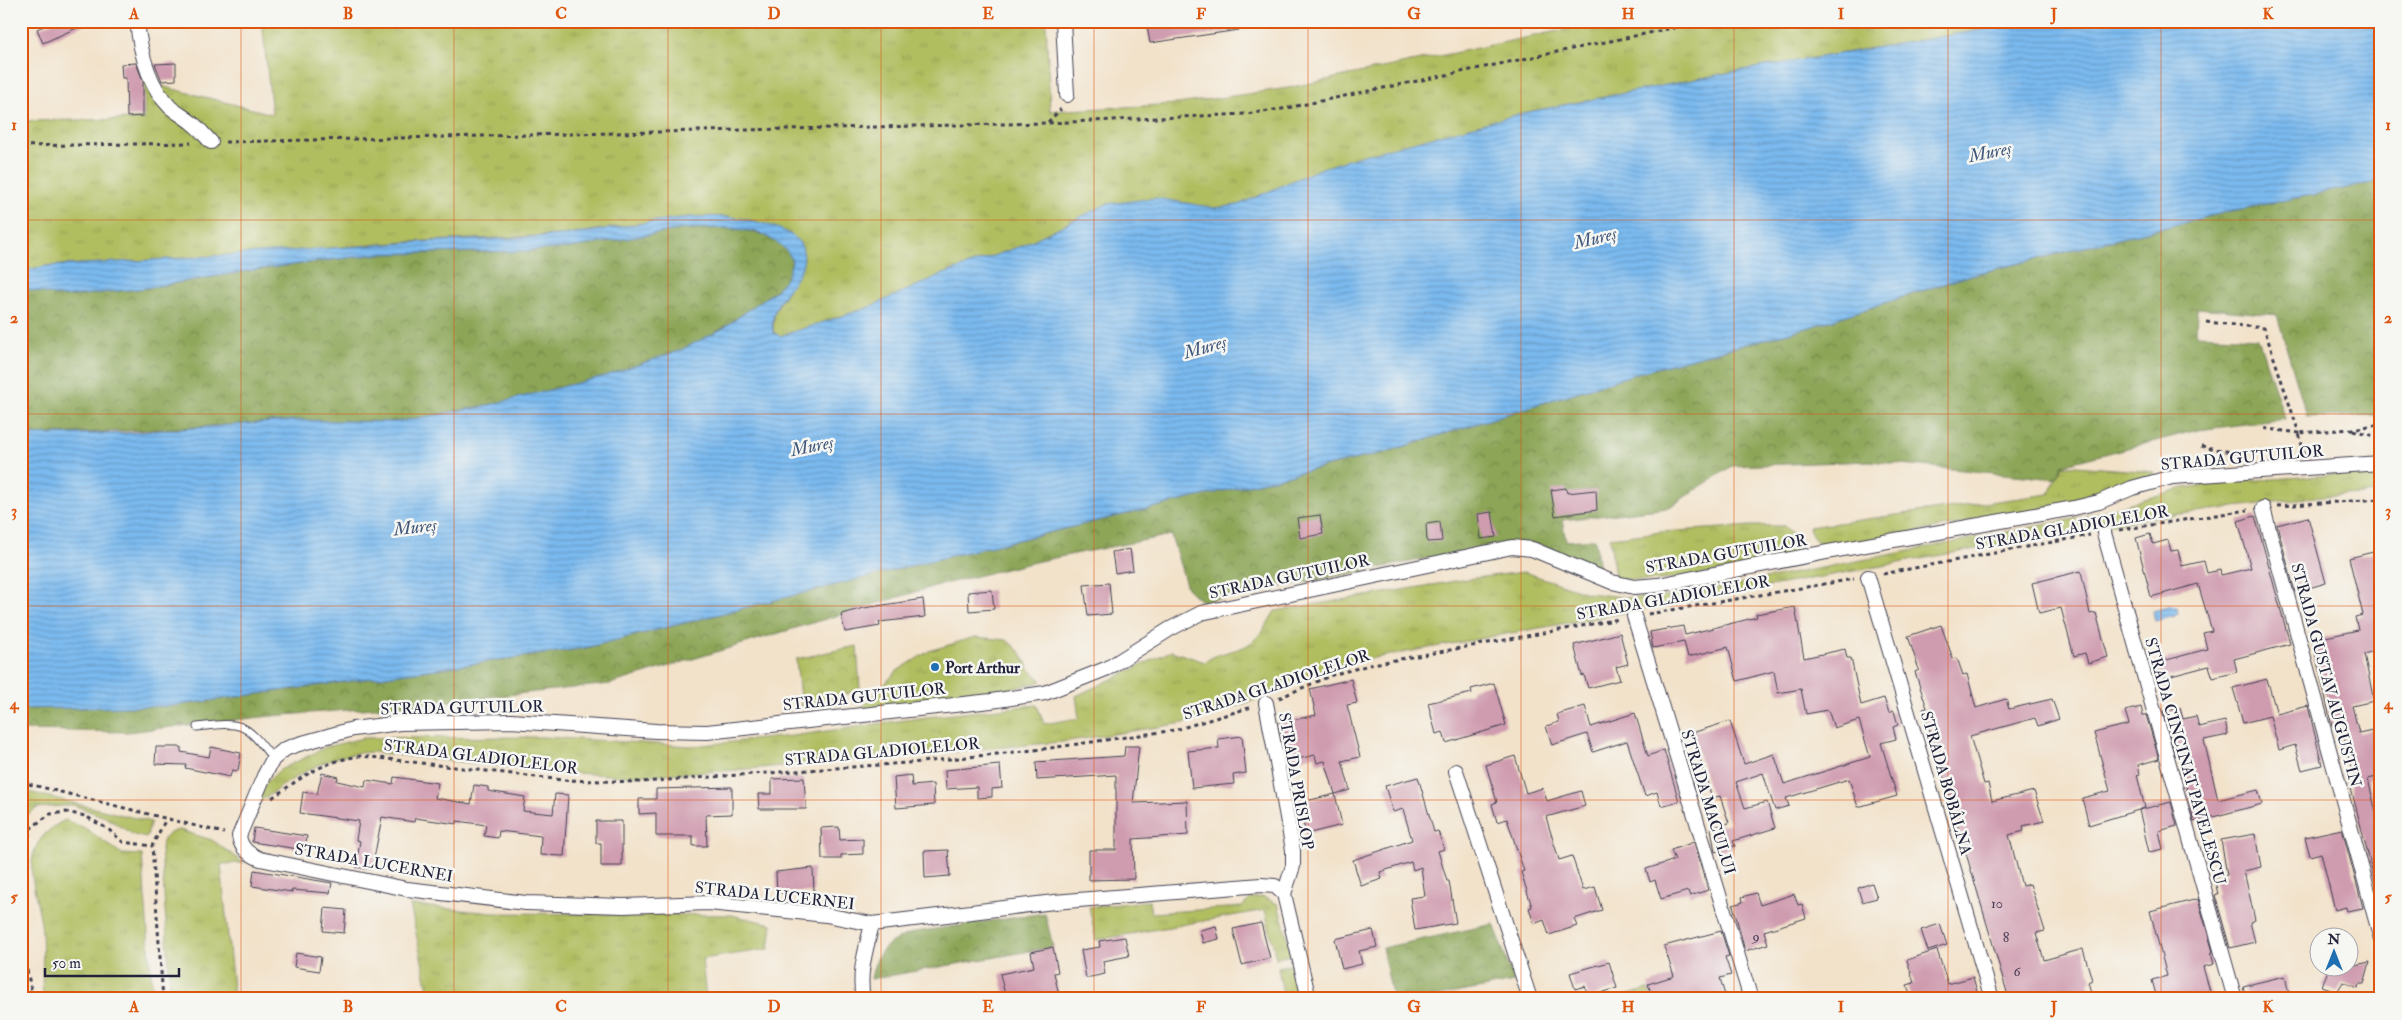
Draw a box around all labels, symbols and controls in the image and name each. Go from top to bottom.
text: A [128,4,140,24]
text: B [343,4,353,24]
text: C [555,4,567,24]
text: D [767,4,781,24]
text: E [982,4,994,24]
text: F [1196,4,1206,24]
text: G [1407,4,1421,24]
text: H [1621,4,1635,24]
text: I [1838,4,1845,24]
text: J [2050,4,2058,25]
text: K [2262,4,2274,24]
text: 1 [11,115,17,135]
text: 1 [2385,115,2391,135]
water label: Mureș [1966,137,2015,168]
water label: Mureș [1570,222,1620,255]
text: 2 [10,308,18,328]
text: 2 [2384,308,2392,328]
water label: Mureș [1180,330,1230,365]
water label: Mureș [788,431,837,462]
street label: STRADA GUTUILOR [2160,441,2325,475]
text: 3 [11,501,17,521]
street label: STRADA GLADIOLELOR [1974,501,2171,555]
text: 3 [2385,501,2391,521]
water label: Mureș [391,513,439,542]
street label: STRADA GUTUILOR [1644,530,1809,578]
street label: STRADA GUTUILOR [1207,550,1372,604]
street label: STRADA GUSTAV AUGUSTIN [2286,561,2366,790]
street label: STRADA GLADIOLELOR [1575,571,1772,625]
street label: STRADA CINCINAT PAVELESCU [2140,635,2230,888]
street label: STRADA GLADIOLELOR [1180,645,1373,725]
place label: Port Arthur [945,658,1021,678]
marker: Port Arthur [929,661,941,673]
street label: STRADA GUTUILOR [782,678,947,715]
text: 4 [9,694,20,714]
text: 4 [2383,694,2394,714]
street label: STRADA GUTUILOR [380,697,544,719]
street label: STRADA BOBÂLNA [1916,709,1976,857]
street label: STRADA PRISLOP [1274,711,1318,851]
street label: STRADA MACULUI [1676,727,1740,877]
street label: STRADA GLADIOLELOR [784,733,981,770]
street label: STRADA GLADIOLELOR [383,735,580,779]
street label: STRADA LUCERNEI [293,839,455,887]
street label: STRADA LUCERNEI [694,878,856,914]
text: 5 [10,887,18,907]
text: 5 [2384,887,2392,907]
house number: 10 [1991,895,2003,912]
house number: 9 [1751,928,1760,945]
north arrow [2310,928,2360,978]
house number: 8 [2003,929,2010,946]
text: N [2327,931,2341,948]
scale bar [45,945,179,977]
text: 50 m [52,954,81,973]
house number: 6 [2013,963,2021,980]
text: A [128,997,140,1017]
text: B [343,997,353,1017]
text: C [555,997,567,1017]
text: D [767,997,781,1017]
text: E [982,997,994,1017]
text: F [1196,997,1206,1017]
text: G [1407,997,1421,1017]
text: H [1621,997,1635,1017]
text: I [1838,997,1845,1017]
text: J [2050,997,2058,1018]
text: K [2262,997,2274,1017]

